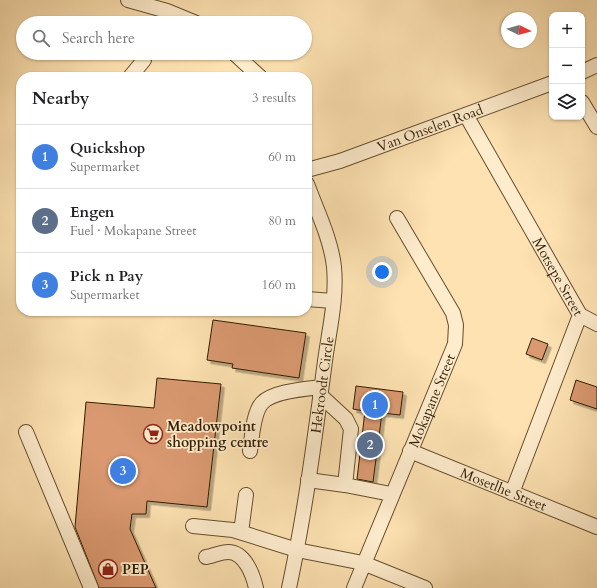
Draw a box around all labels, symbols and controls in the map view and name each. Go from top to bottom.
north arrow [501,12,537,48]
map controls [549,12,585,120]
button: + [549,12,585,48]
search box [16,16,312,60]
icon: search [30,27,52,49]
text: Search here [62,28,135,48]
button: − [549,48,585,84]
button: layers [549,84,585,120]
text: Nearby [32,87,89,110]
text: 3 results [252,89,296,107]
street label: Van Onselen Road [374,100,486,156]
text: Quickshop [70,138,145,158]
text: 1 [42,148,48,166]
text: 60 m [268,148,296,166]
text: Supermarket [70,158,140,176]
text: Engen [70,202,114,222]
text: 2 [42,212,48,230]
text: 80 m [268,212,296,230]
text: Fuel · Mokapane Street [70,222,196,240]
street label: Motsepe Street [528,234,588,320]
your location [372,262,392,282]
text: Pick n Pay [70,266,143,286]
text: 3 [42,276,48,294]
text: 160 m [262,276,296,294]
text: Supermarket [70,286,140,304]
street label: Hekroodt Circle [306,335,338,434]
street label: Mokapane Street [404,350,460,450]
pin: 1 [362,390,388,420]
place label: Meadowpoint shopping centre [167,417,269,452]
supermarket icon: Meadowpoint shopping centre [142,423,164,445]
pin: 2 [357,430,383,460]
pin: 3 [110,456,136,486]
street label: Mosetlhe Street [458,463,550,515]
shop icon: PEP [97,558,119,580]
place label: PEP [122,560,149,579]

